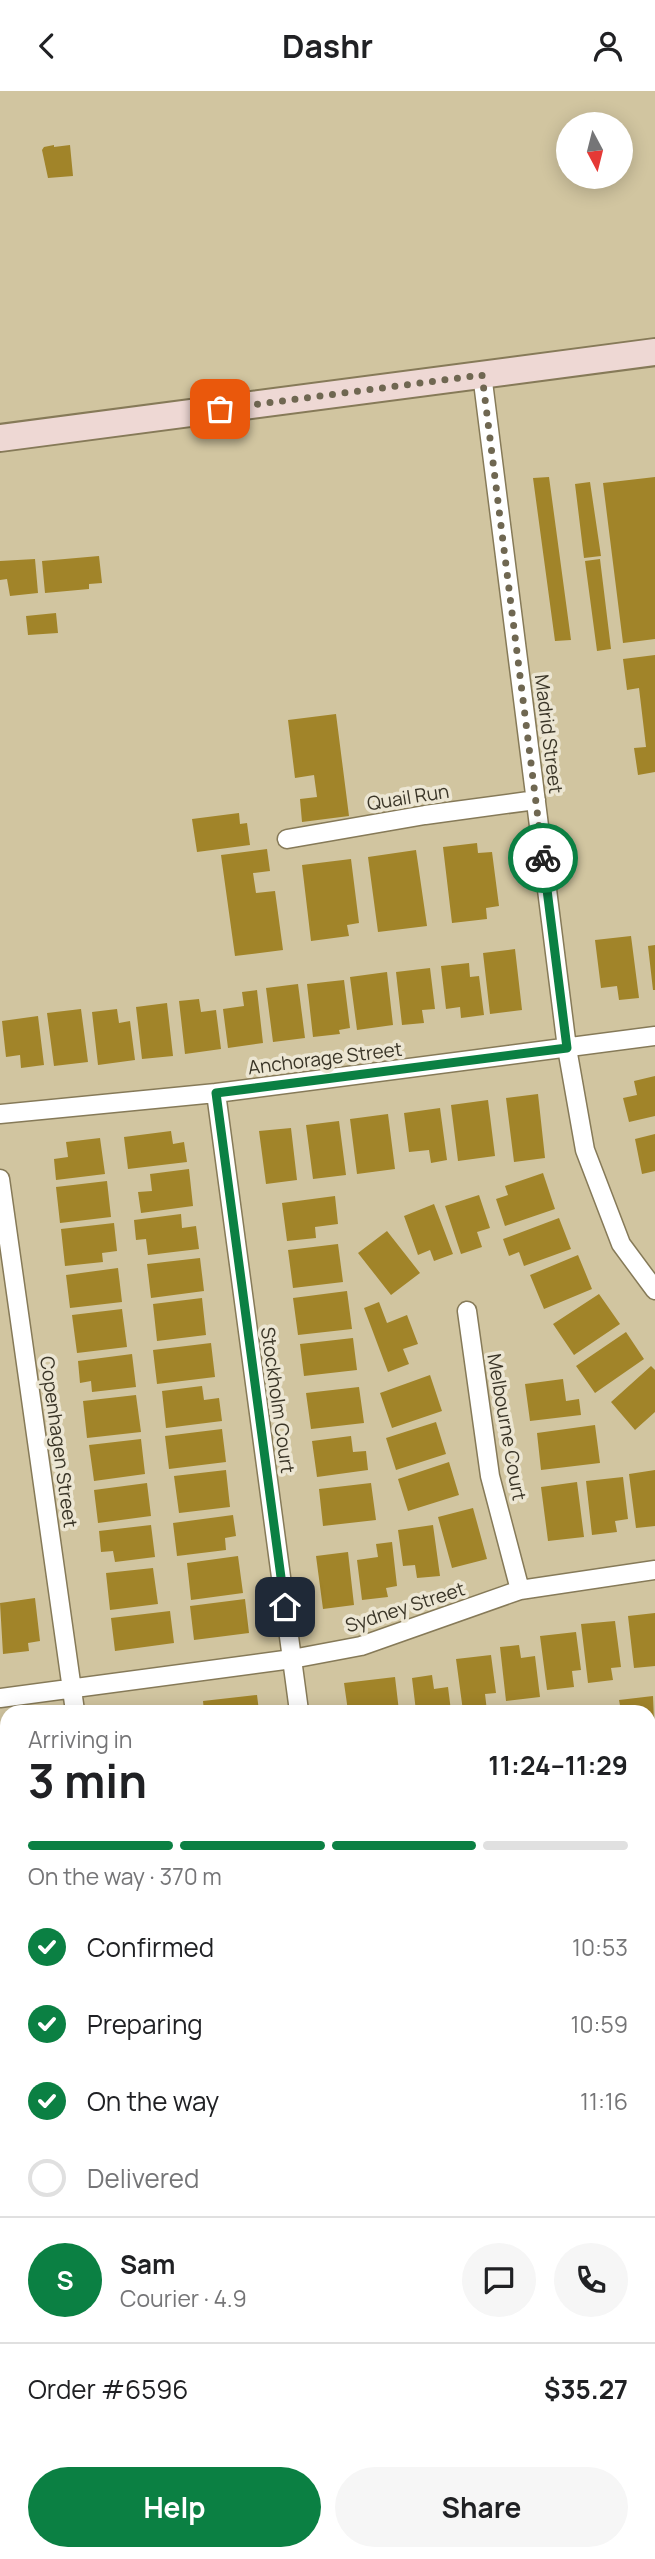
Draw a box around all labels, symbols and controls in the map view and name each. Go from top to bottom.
text: Dashr [282,24,373,68]
icon: back [28,27,66,65]
icon: person [589,27,627,65]
north arrow [556,112,634,189]
map controls [556,112,633,189]
pin [190,379,250,439]
icon: bag [201,390,239,428]
street label: Madrid Street [529,673,569,795]
street label: Quail Run [365,778,451,816]
courier [508,823,578,893]
icon: bike [524,839,562,877]
street label: Anchorage Street [246,1036,404,1080]
street label: Stockholm Court [255,1325,301,1475]
street label: Melbourne Court [481,1351,533,1503]
street label: Copenhagen Street [34,1355,84,1529]
street label: Sydney Street [342,1575,468,1639]
pin [255,1577,315,1637]
icon: home [266,1588,304,1626]
text: Arriving in [28,1723,133,1755]
text: 11:24–11:29 [488,1747,628,1783]
text: 3 min [28,1749,147,1812]
text: On the way · 370 m [28,1860,222,1892]
icon: check [28,1928,66,1966]
text: Confirmed [87,1929,214,1965]
text: 10:53 [572,1931,628,1963]
icon: check [28,2005,66,2043]
text: Preparing [87,2006,203,2042]
text: 10:59 [571,2008,628,2040]
icon: check [28,2082,66,2120]
text: On the way [87,2083,219,2119]
text: 11:16 [580,2085,628,2117]
text: Delivered [87,2160,199,2196]
button: chat [462,2243,536,2317]
button: phone [554,2243,628,2317]
text: Sam [120,2246,175,2282]
text: S [56,2262,74,2298]
text: Courier · 4.9 [120,2282,247,2314]
text: Order #6596 [28,2371,188,2407]
text: $35.27 [544,2371,628,2407]
button: Help [28,2467,321,2547]
button: Share [335,2467,628,2547]

